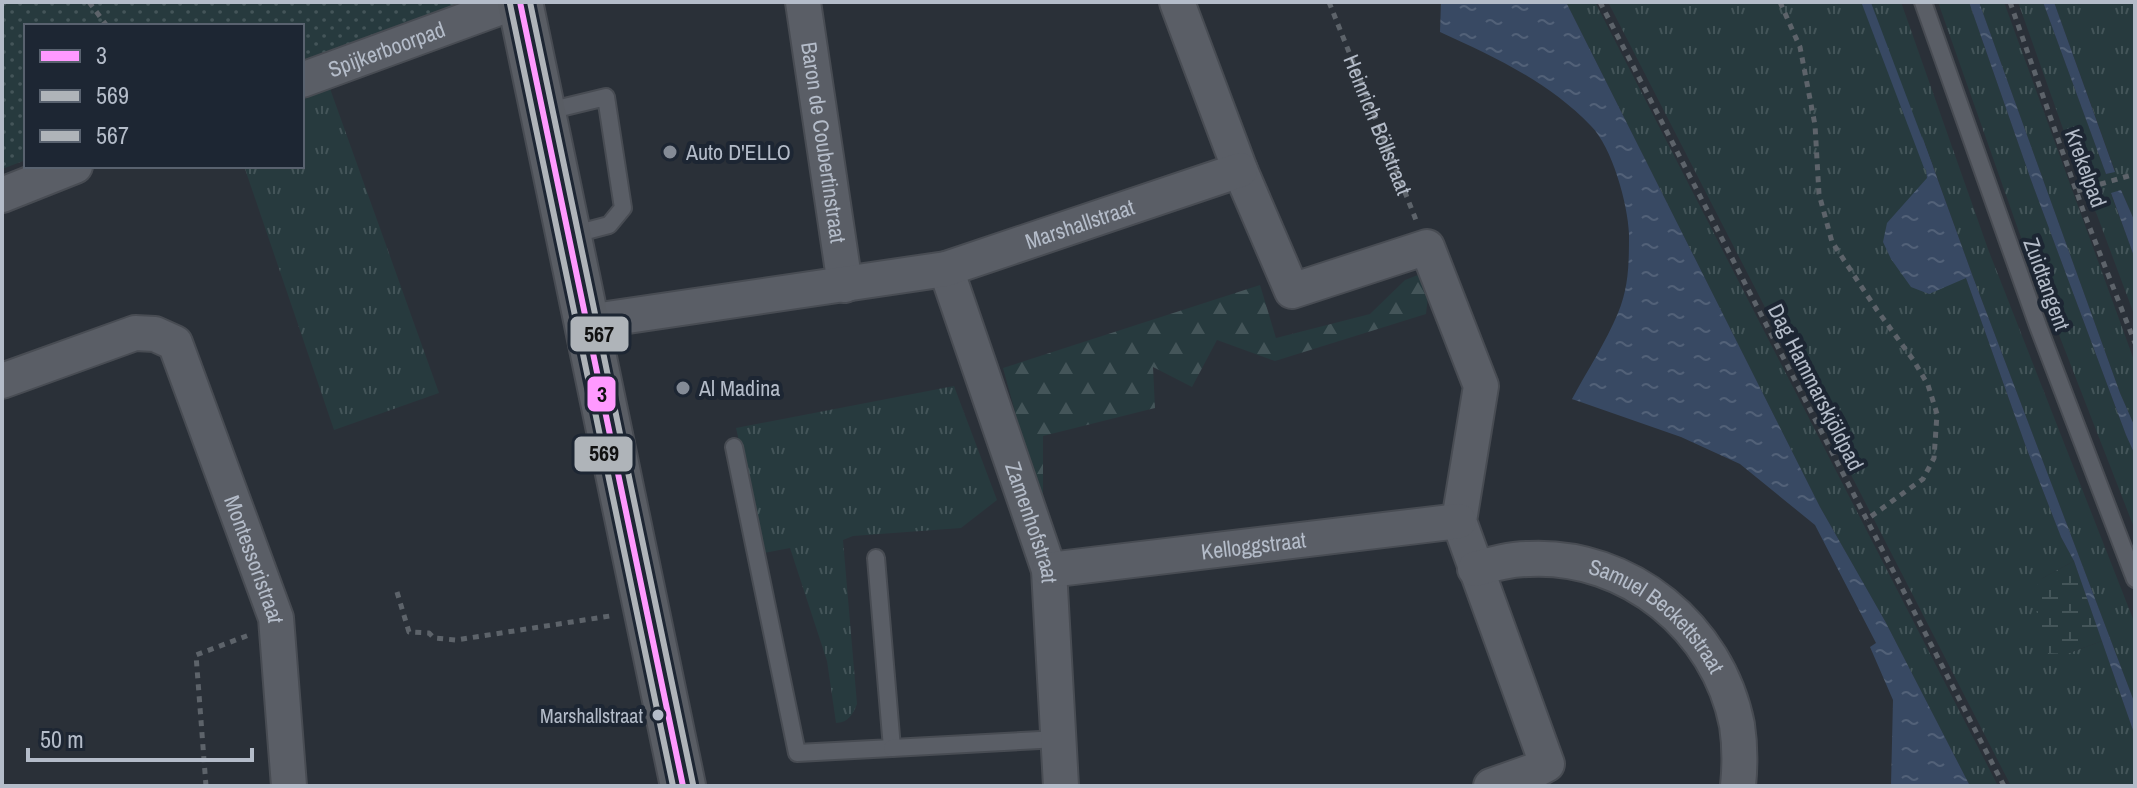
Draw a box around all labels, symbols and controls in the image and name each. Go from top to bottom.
street label: Spijkerboorpad [324,14,449,84]
legend [24,24,304,168]
text: 3 [96,39,107,71]
street label: Baron de Coubertinstraat [794,40,854,245]
street label: Heinrich Böllstraat [1336,50,1419,199]
text: 569 [96,79,129,111]
text: 567 [96,119,129,151]
street label: Krekelpad [2058,125,2114,211]
place label: Auto D'ELLO [685,137,791,167]
marker: Auto D'ELLO [661,143,679,161]
street label: Marshallstraat [1021,192,1138,256]
street label: Zuidtangent [2016,234,2078,334]
street label: Dag Hammarskjöldpad [1761,298,1871,476]
line badge: 567 [569,315,630,353]
text: 567 [584,319,614,349]
place label: Al Madina [698,373,780,403]
line badge: 3 [586,375,617,413]
text: 3 [597,379,607,409]
marker: Al Madina [674,379,692,397]
line badge: 569 [573,435,634,473]
text: 569 [589,438,619,468]
street label: Zamenhofstraat [998,458,1065,584]
street label: Montessoristraat [217,491,291,624]
street label: Kelloggstraat [1199,524,1308,567]
street label: Samuel Beckettstraat [1585,551,1732,679]
place label: Marshallstraat [540,702,643,729]
marker: Marshallstraat [650,707,666,723]
scale bar [28,712,252,762]
text: 50 m [40,723,84,755]

